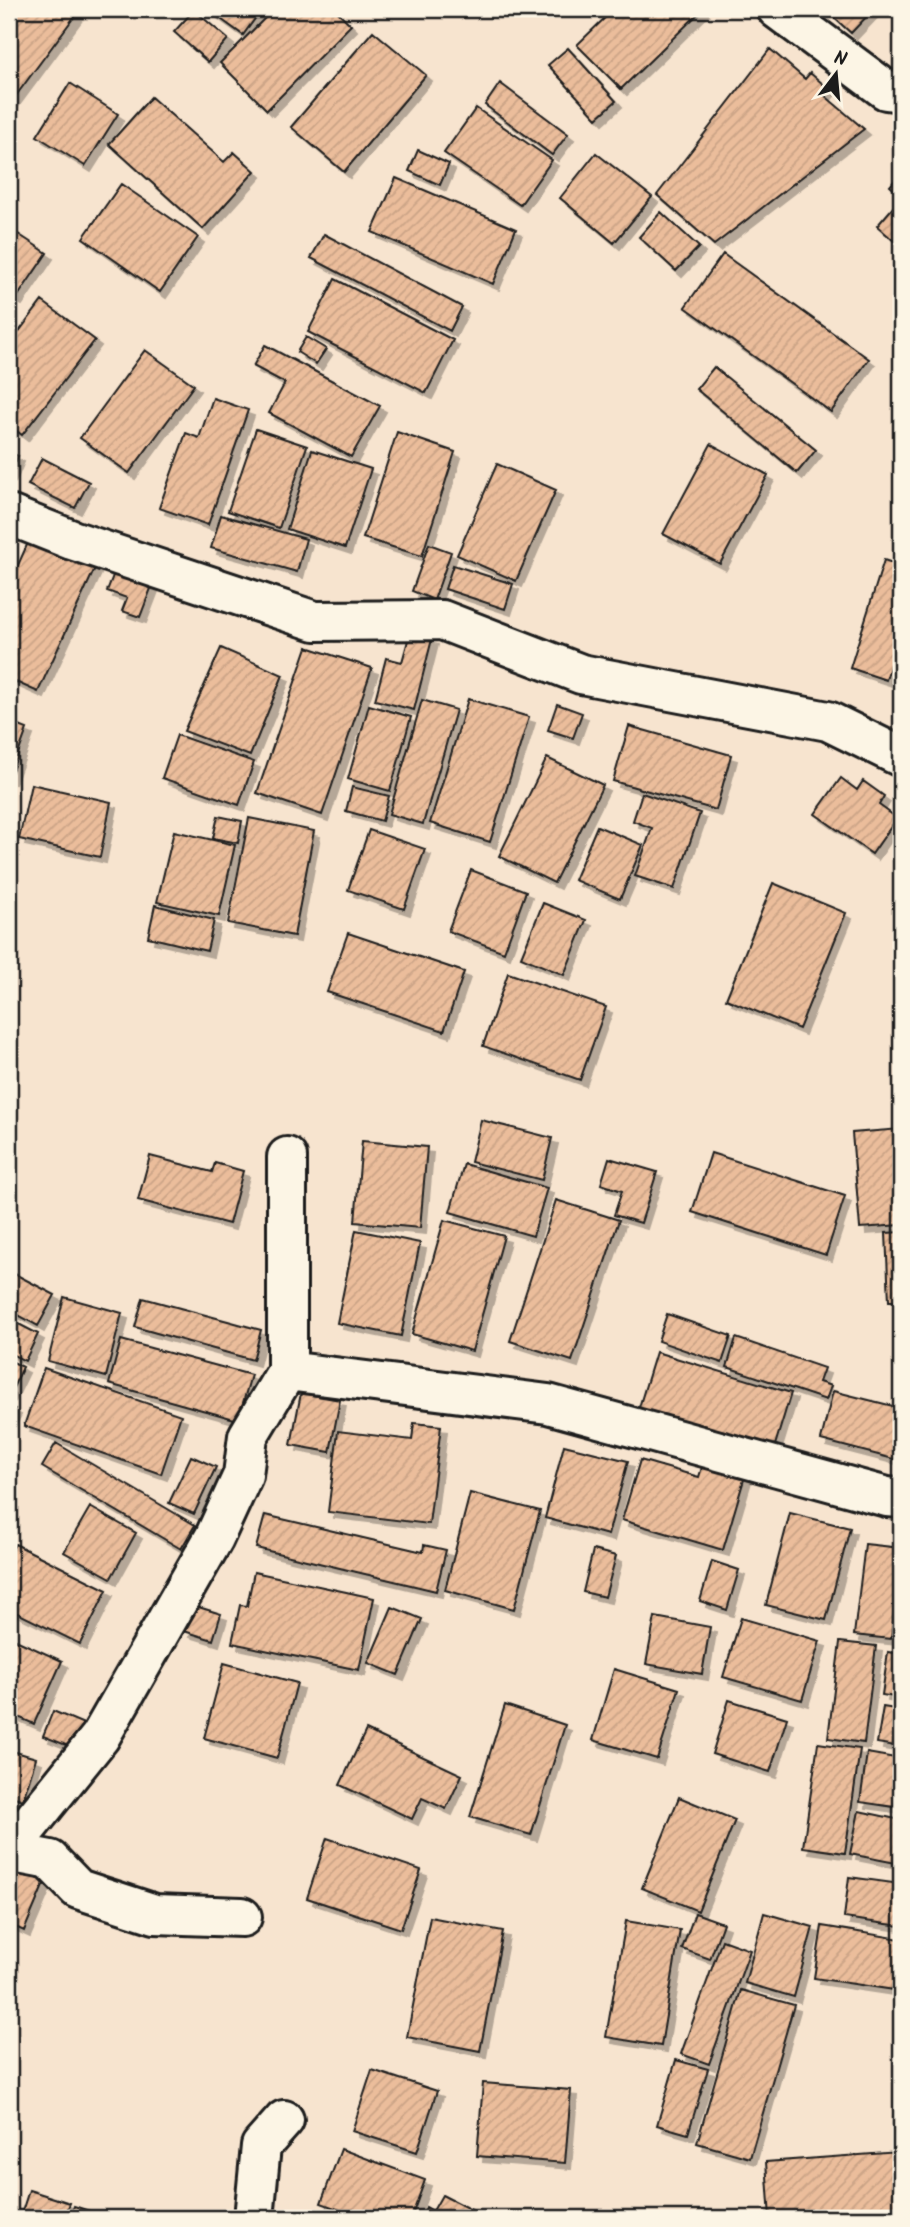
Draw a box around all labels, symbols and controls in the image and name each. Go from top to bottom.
north arrow [802,38,872,108]
text: N [830,44,850,76]

